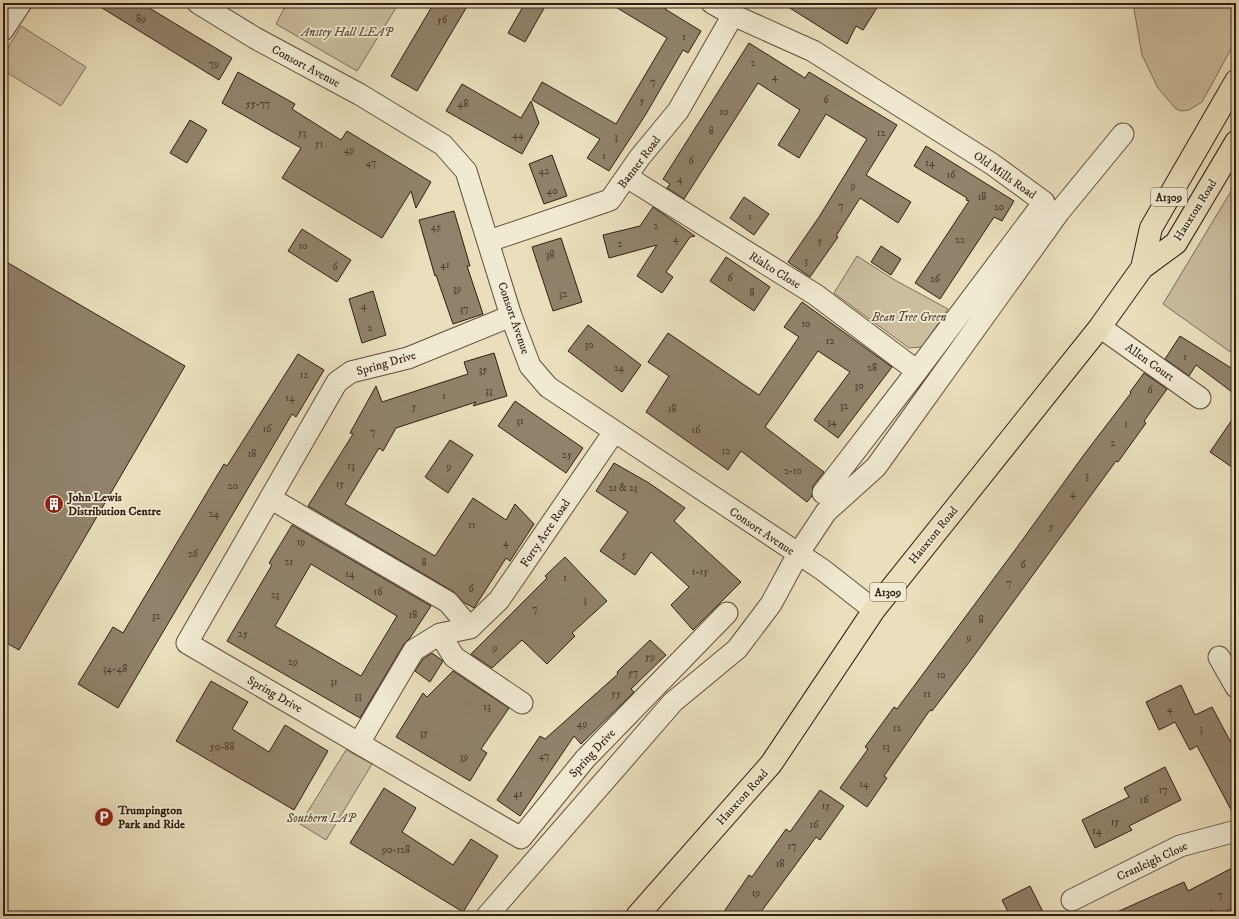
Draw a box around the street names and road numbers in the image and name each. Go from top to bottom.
street label: Consort Avenue [269,42,343,91]
street label: Banner Road [615,133,664,192]
street label: Old Mills Road [970,148,1039,203]
street label: Hauxton Road [1170,177,1220,244]
road number: A1309 [1151,188,1187,206]
street label: Rialto Close [746,249,803,292]
street label: Consort Avenue [494,280,533,356]
street label: Allen Court [1122,340,1177,385]
street label: Spring Drive [355,348,418,379]
street label: Forty Acre Road [517,496,574,570]
street label: Hauxton Road [905,503,961,567]
street label: Consort Avenue [726,504,797,559]
road number: A1309 [870,583,906,601]
street label: Spring Drive [244,673,305,716]
street label: Spring Drive [566,726,619,781]
street label: Hauxton Road [713,766,771,828]
street label: Cranleigh Close [1114,838,1190,884]

